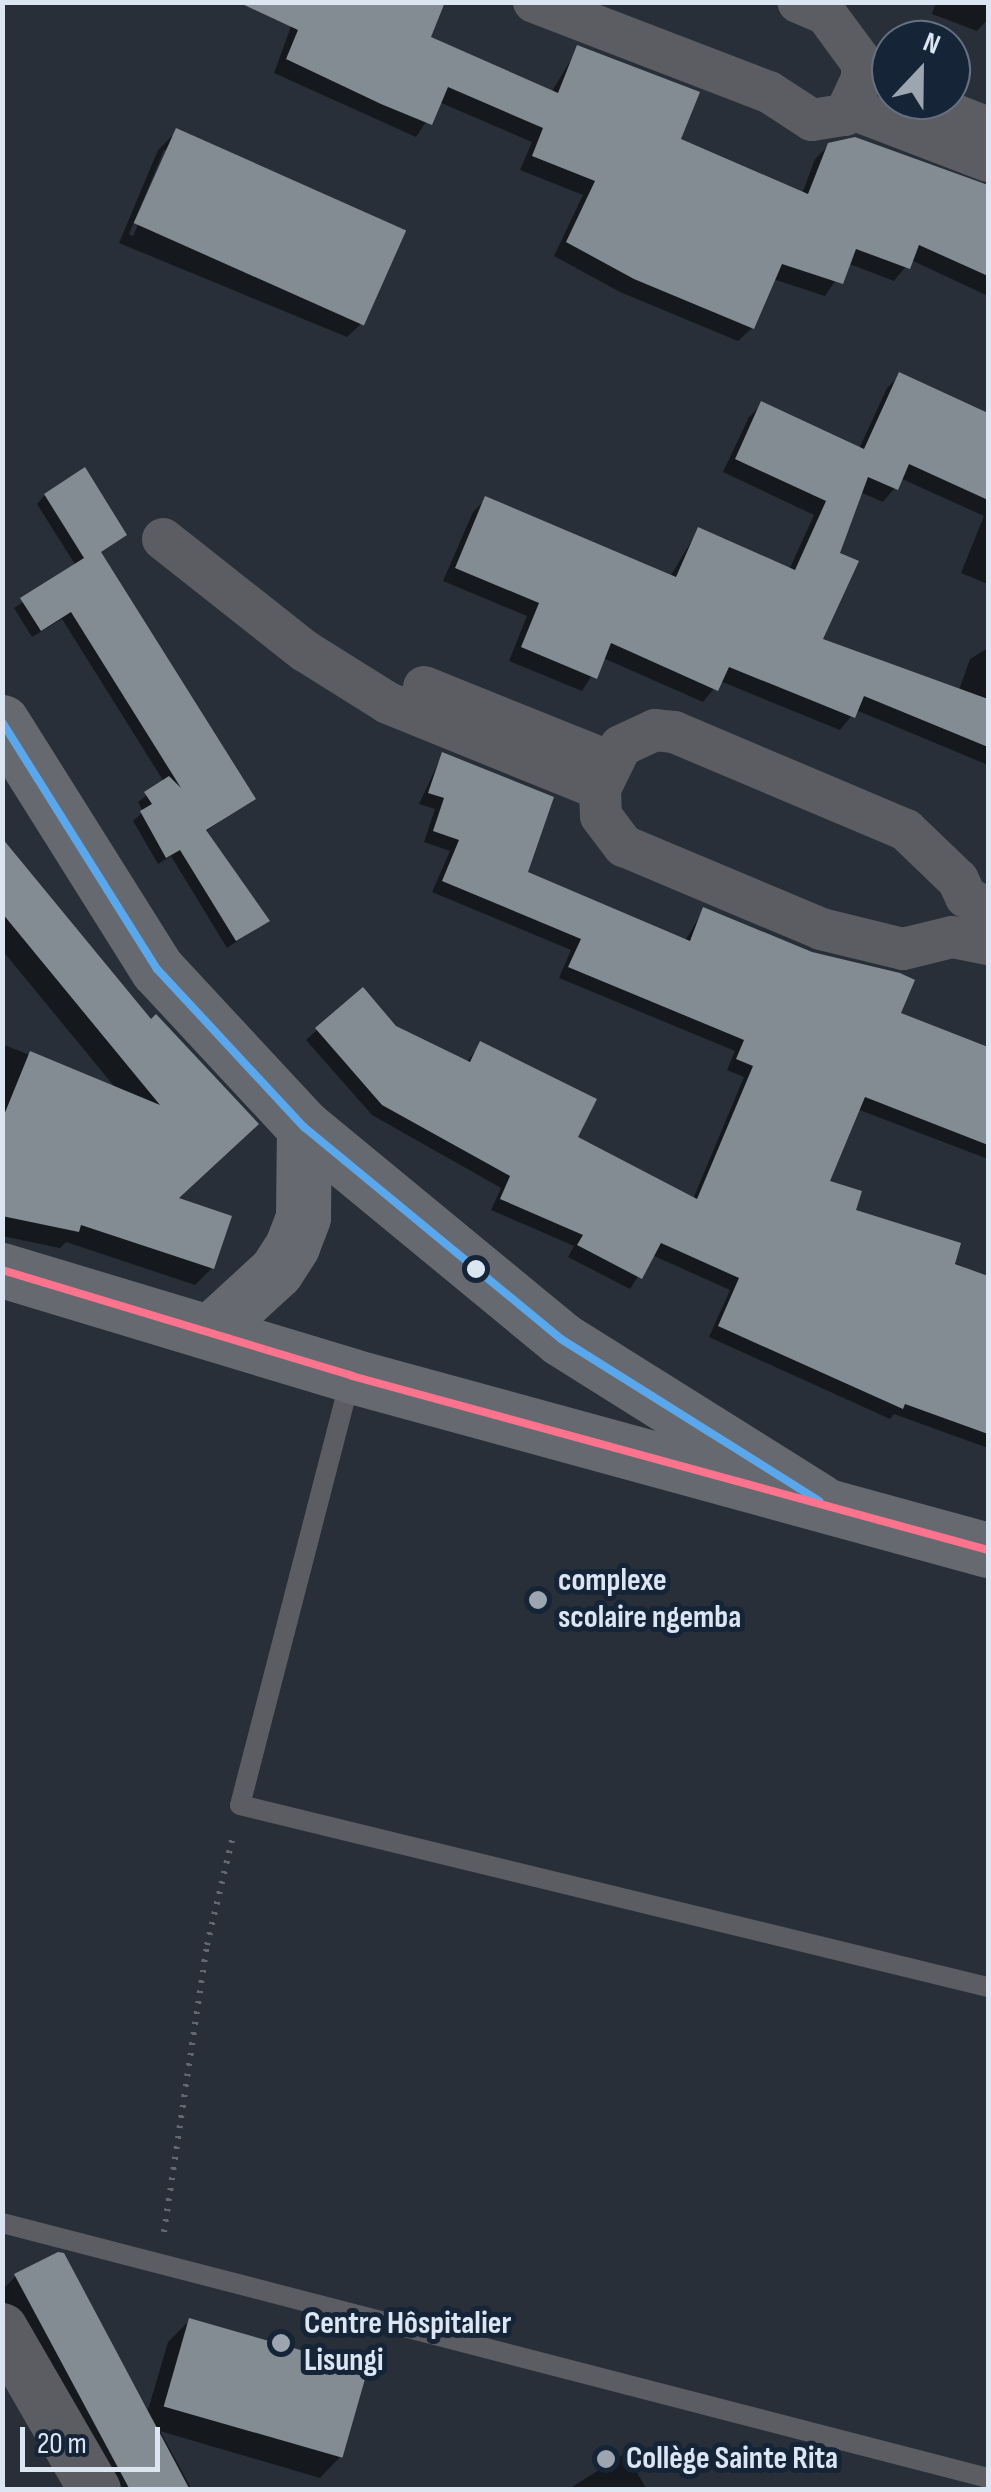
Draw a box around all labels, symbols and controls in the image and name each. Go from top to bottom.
north arrow [871,20,971,120]
text: N [919,25,945,62]
unlabelled marker [466,1259,486,1279]
place label: complexe scolaire ngemba [558,1563,741,1638]
marker: complexe scolaire ngemba [527,1589,549,1611]
place label: Centre Hôspitalier Lisungi [304,2306,511,2381]
marker: Centre Hôspitalier Lisungi [268,2330,294,2356]
scale bar [25,2407,165,2469]
text: 20 m [37,2426,87,2462]
place label: Collège Sainte Rita [626,2440,838,2478]
marker: Collège Sainte Rita [595,2448,617,2470]

